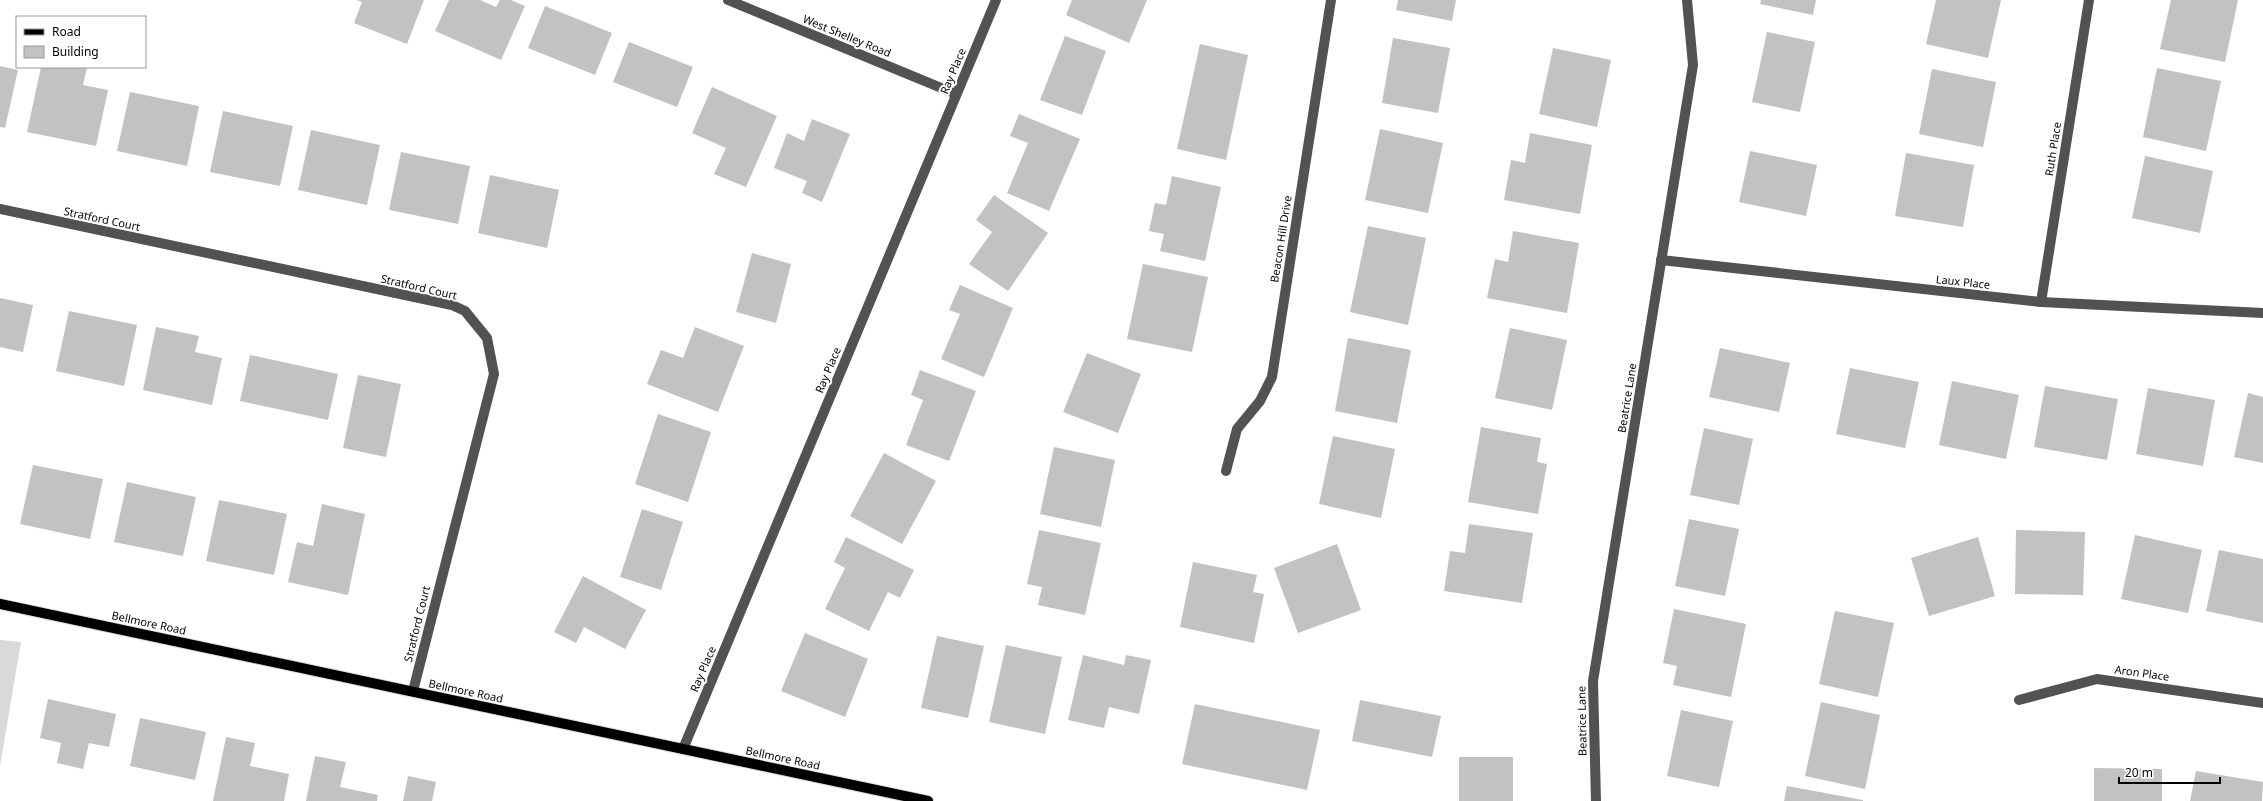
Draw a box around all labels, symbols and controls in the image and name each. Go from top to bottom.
street label: West Shelley Road [801,11,894,60]
legend [16,16,146,68]
text: Road [52,23,81,40]
text: Building [52,43,99,60]
street label: Ray Place [936,45,969,96]
street label: Ruth Place [2041,121,2064,177]
street label: Beacon Hill Drive [1266,194,1295,283]
street label: Stratford Court [63,203,142,234]
street label: Stratford Court [380,270,459,303]
street label: Laux Place [1935,271,1991,292]
street label: Ray Place [811,344,844,395]
street label: Beatrice Lane [1614,362,1639,434]
street label: Stratford Court [400,584,433,663]
street label: Bellmore Road [110,607,188,638]
street label: Ray Place [686,643,719,694]
street label: Aron Place [2114,661,2170,684]
street label: Bellmore Road [427,675,505,706]
street label: Beatrice Lane [1573,686,1590,756]
street label: Bellmore Road [744,742,822,773]
scale bar [2119,759,2220,785]
text: 20 m [2125,764,2153,781]

